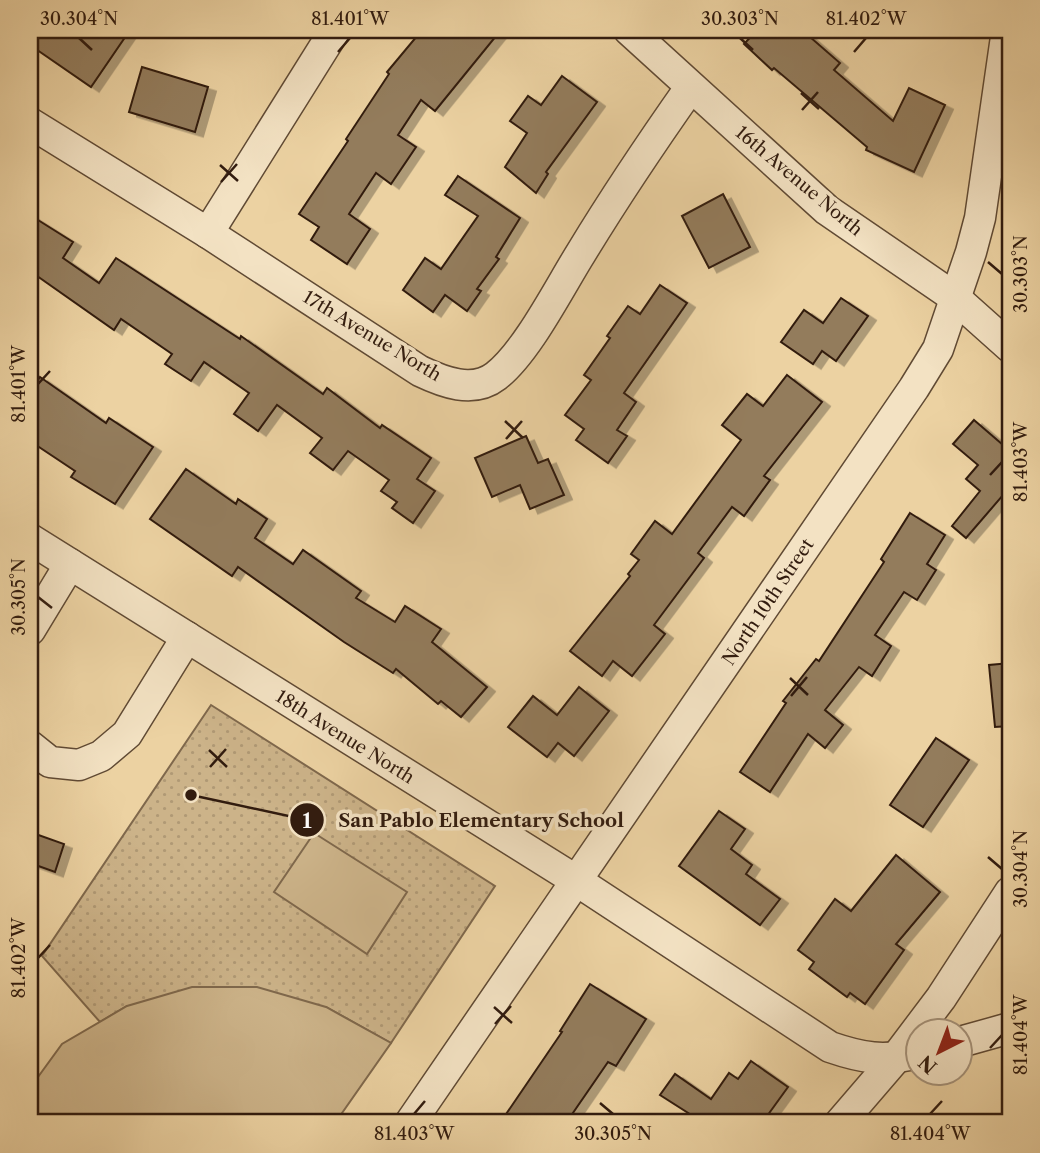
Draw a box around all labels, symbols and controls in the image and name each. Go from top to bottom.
text: 30.304°N [40,8,118,30]
text: 81.401°W [311,8,390,30]
text: 30.303°N [701,8,779,30]
text: 81.402°W [826,8,908,30]
street label: 16th Avenue North [731,121,867,241]
text: 30.303°N [1010,235,1032,313]
street label: 17th Avenue North [299,286,445,386]
text: 81.401°W [8,344,30,423]
text: 81.403°W [1010,421,1032,502]
street label: North 10th Street [718,534,819,669]
text: 30.305°N [8,558,30,636]
street label: 18th Avenue North [272,685,418,789]
callout: San Pablo Elementary School [289,800,638,840]
text: 1 [302,808,312,833]
text: San Pablo Elementary School [338,809,624,832]
text: 30.304°N [1010,830,1032,908]
text: 81.402°W [8,916,30,998]
text: 81.404°W [1010,993,1032,1075]
north arrow [904,1016,974,1086]
text: N [914,1050,942,1078]
text: 81.403°W [374,1123,455,1145]
text: 30.305°N [574,1123,652,1145]
text: 81.404°W [890,1123,972,1145]

